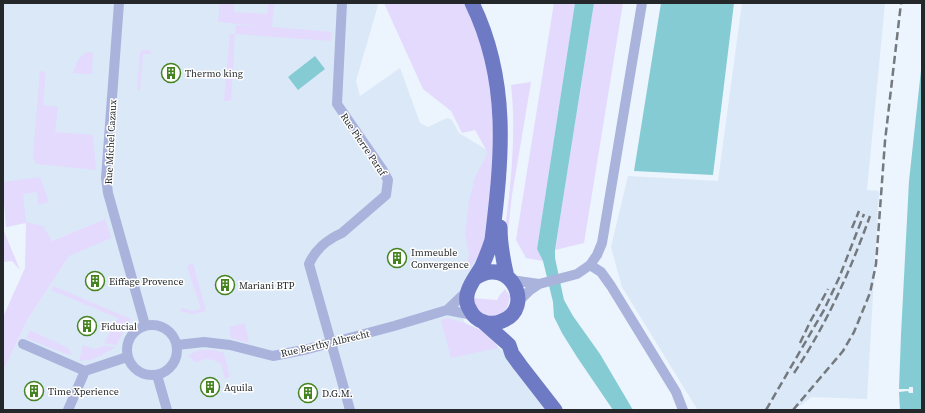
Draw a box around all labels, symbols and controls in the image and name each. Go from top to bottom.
building icon: Thermo king [160,62,182,84]
place label: Thermo king [185,67,243,80]
street label: Rue Michel Cazaux [102,99,119,185]
street label: Rue Pierre Paraf [338,110,390,179]
place label: Immeuble Convergence [411,246,469,271]
building icon: Immeuble Convergence [386,247,408,269]
building icon: Eiffage Provence [84,270,106,292]
building icon: Mariani BTP [214,274,236,296]
place label: Eiffage Provence [109,275,184,288]
place label: Mariani BTP [239,279,295,292]
building icon: Fiducial [76,315,98,337]
place label: Fiducial [101,320,137,333]
street label: Rue Berthy Albrecht [280,327,371,360]
building icon: Aquila [199,376,221,398]
building icon: Time Xperience [23,380,45,402]
place label: Aquila [224,381,254,394]
building icon: D.G.M. [297,382,319,404]
place label: Time Xperience [48,385,119,398]
place label: D.G.M. [322,387,353,400]

